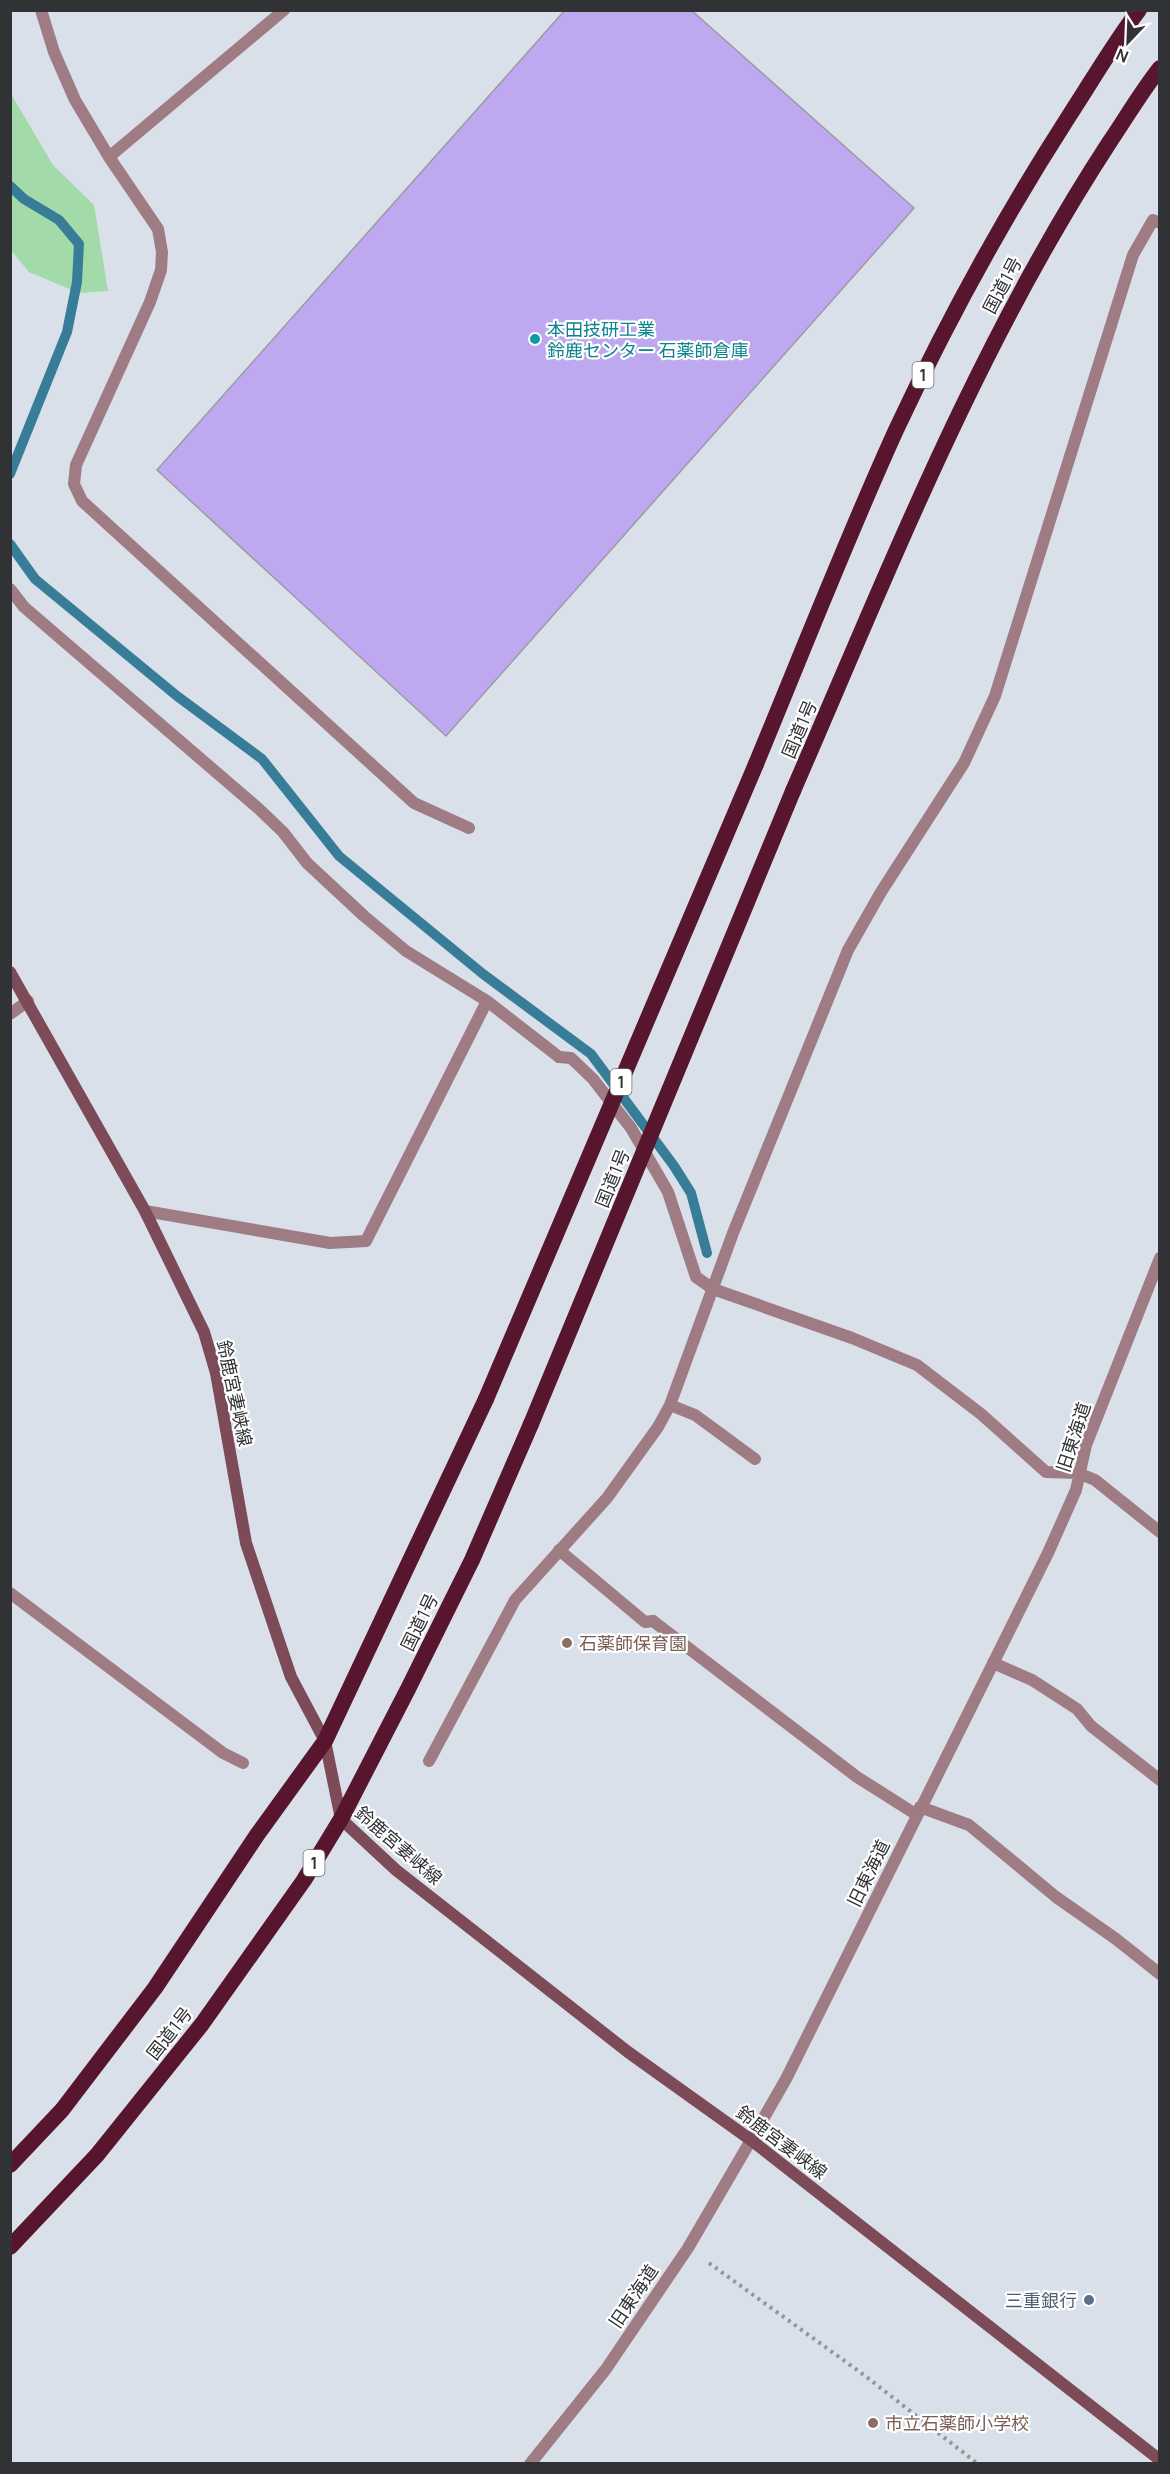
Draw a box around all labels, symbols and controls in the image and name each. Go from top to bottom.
north arrow [1098,12,1158,72]
text: N [1113,43,1132,68]
street label: 国道1号 [977,252,1027,318]
place label: 本田技研工業 鈴鹿センター 石薬師倉庫 [547,317,749,362]
marker: 本田技研工業 鈴鹿センター 石薬師倉庫 [528,332,542,346]
road number: 1 [912,362,934,388]
street label: 国道1号 [776,696,822,762]
road number: 1 [610,1069,632,1095]
street label: 国道1号 [589,1145,635,1211]
street label: 鈴鹿宮妻峡線 [212,1338,258,1448]
street label: 旧東海道 [1050,1399,1096,1475]
street label: 国道1号 [395,1589,443,1655]
place label: 石薬師保育園 [579,1631,687,1655]
marker: 石薬師保育園 [560,1636,574,1650]
street label: 鈴鹿宮妻峡線 [350,1801,448,1889]
street label: 旧東海道 [841,1835,895,1911]
road number: 1 [304,1850,324,1876]
street label: 国道1号 [141,2002,197,2064]
street label: 鈴鹿宮妻峡線 [732,2100,832,2184]
street label: 旧東海道 [603,2259,663,2333]
place label: 三重銀行 [1005,2288,1077,2312]
marker: 三重銀行 [1082,2293,1096,2307]
place label: 市立石薬師小学校 [885,2411,1029,2435]
marker: 市立石薬師小学校 [866,2416,880,2430]

